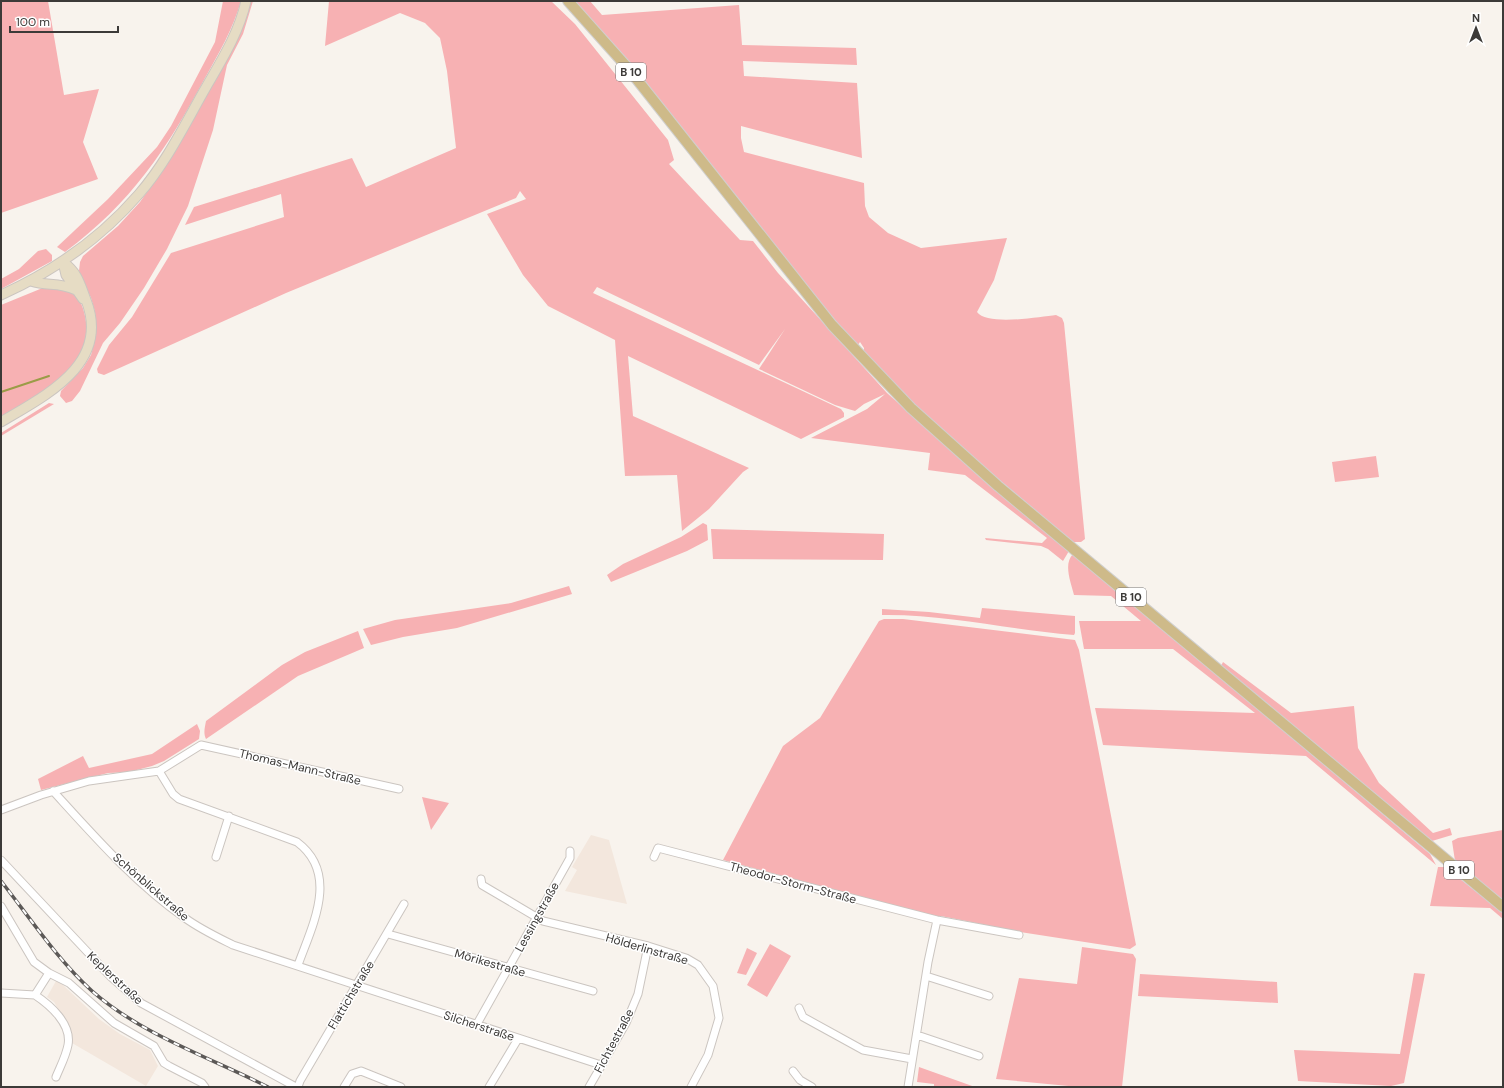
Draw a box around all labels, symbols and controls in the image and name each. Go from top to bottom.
scale bar [10,8,118,34]
north arrow [1456,8,1496,48]
text: N [1472,11,1480,25]
text: 100 m [16,14,50,30]
road number: B 10 [616,63,646,81]
road number: B 10 [1116,588,1146,606]
street label: Thomas-Mann-Straße [238,745,363,789]
street label: Schönblickstraße [109,849,193,925]
street label: Theodor-Storm-Straße [728,858,858,908]
road number: B 10 [1444,861,1474,879]
street label: Lessingstraße [511,879,563,955]
street label: Hölderlinstraße [604,930,690,968]
street label: Mörikestraße [453,945,527,981]
street label: Keplerstraße [84,948,147,1008]
street label: Flattichstraße [324,958,378,1032]
street label: Fichtestraße [590,1006,638,1076]
street label: Silcherstraße [442,1007,517,1045]

